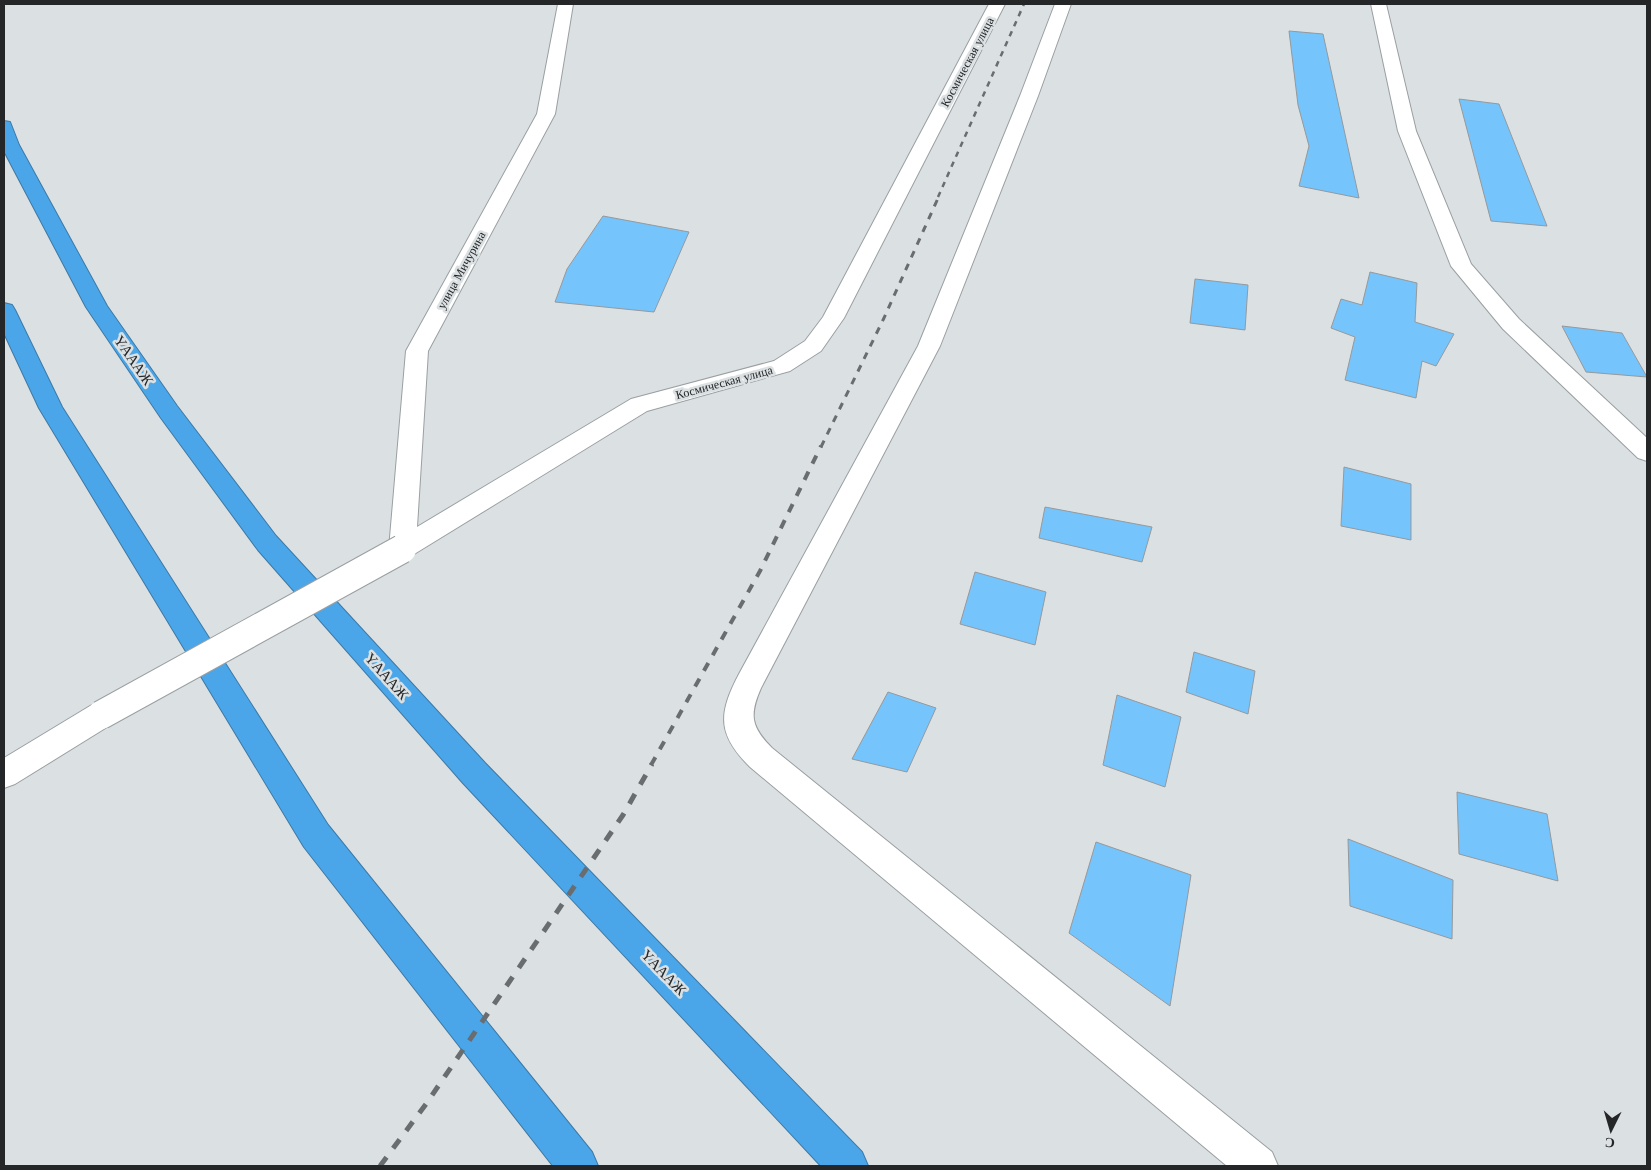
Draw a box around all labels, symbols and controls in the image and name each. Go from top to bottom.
street label: Космическая улица [937,14,997,109]
street label: улица Мичурина [434,228,489,311]
street label: ҮАААЖ [110,331,158,389]
street label: Космическая улица [674,362,775,402]
street label: ҮАААЖ [361,649,413,704]
street label: ҮАААЖ [637,945,691,999]
north arrow [1586,1105,1636,1155]
text: С [1604,1134,1616,1152]

